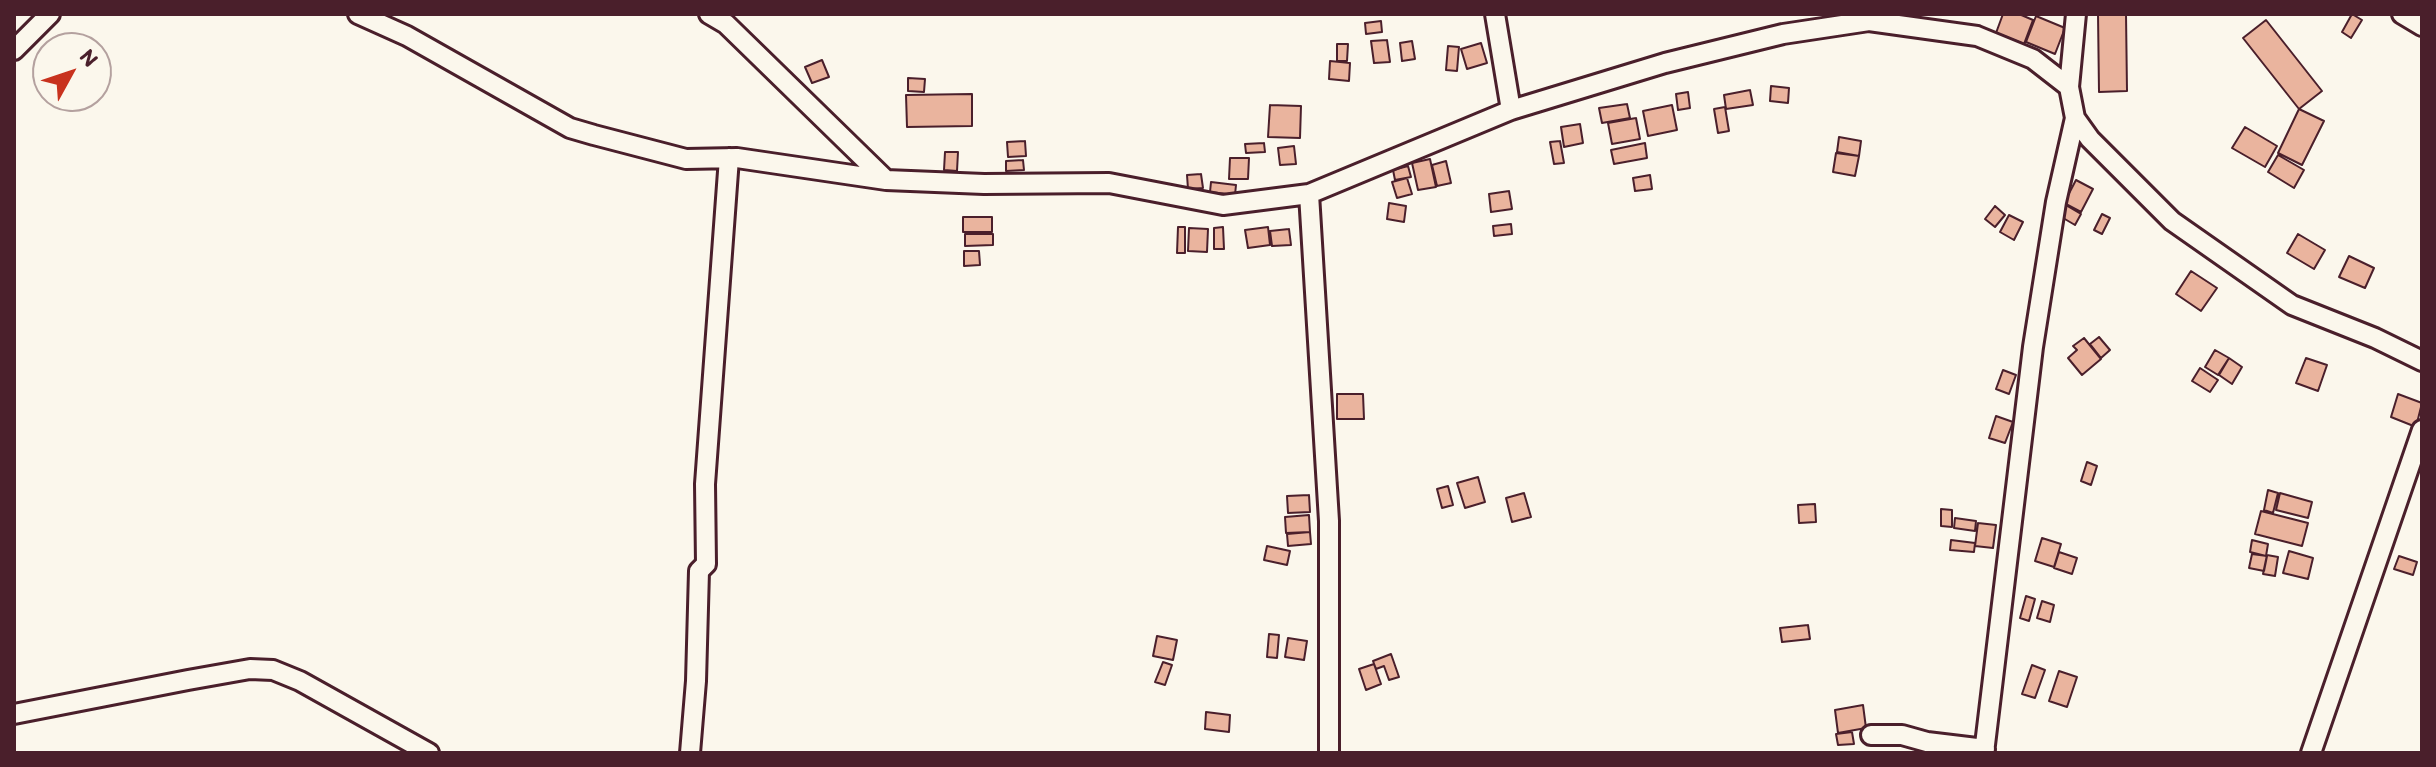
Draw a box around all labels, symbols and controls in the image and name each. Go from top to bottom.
north arrow [32,32,112,112]
text: N [74,43,104,72]

